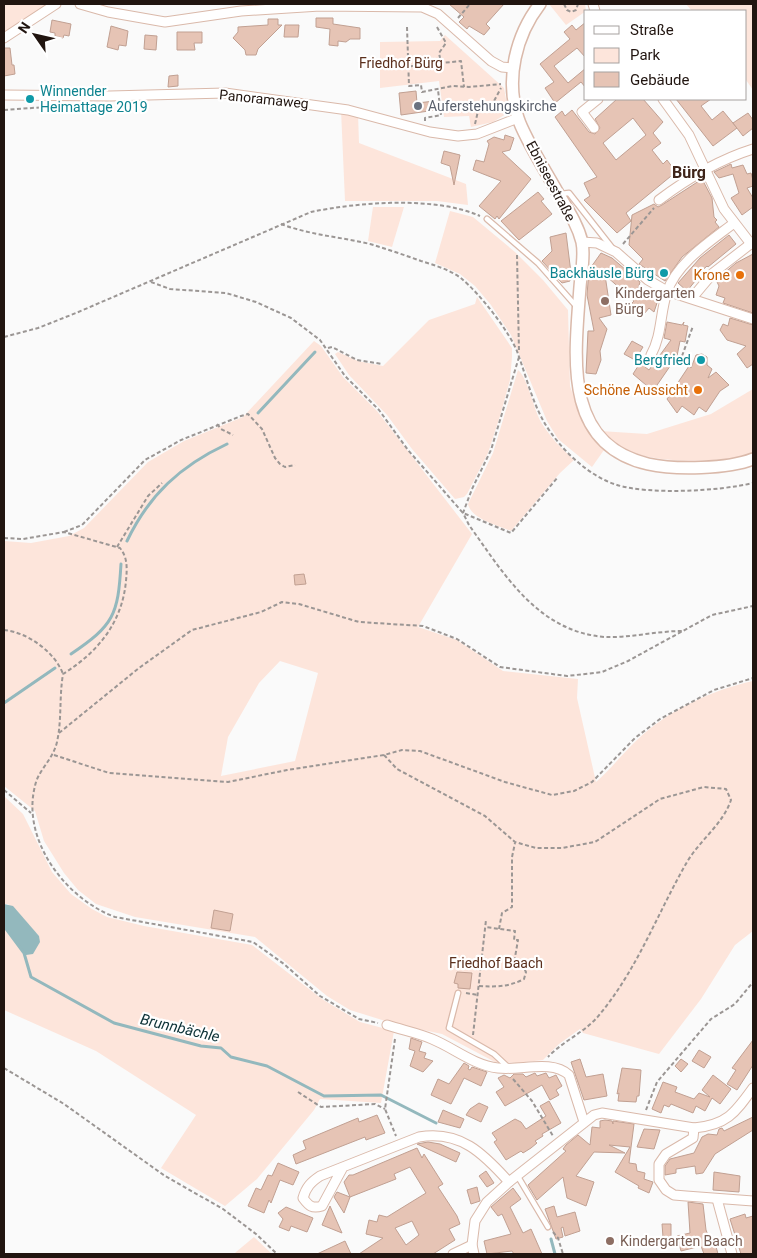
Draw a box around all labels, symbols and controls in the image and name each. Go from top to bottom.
north arrow [10,10,60,60]
legend [584,10,747,100]
text: N [15,19,34,36]
text: Straße [630,21,674,39]
text: Park [630,46,661,64]
park label: Friedhof Bürg [359,55,443,71]
text: Gebäude [630,71,689,89]
place label: Winnender Heimattage 2019 [40,83,148,115]
street label: Panoramaweg [218,86,310,112]
marker: Winnender Heimattage 2019 [24,93,36,105]
place label: Auferstehungskirche [428,98,557,114]
marker: Auferstehungskirche [412,100,424,112]
street label: Ebniseestraße [523,138,579,224]
district label: Bürg [672,163,706,182]
place label: Backhäusle Bürg [550,265,654,281]
marker: Backhäusle Bürg [658,267,670,279]
place label: Krone [693,267,730,283]
marker: Krone [734,269,746,281]
place label: Kindergarten Bürg [615,285,695,317]
marker: Kindergarten Bürg [599,295,611,307]
place label: Bergfried [634,352,691,368]
marker: Bergfried [695,354,707,366]
place label: Schöne Aussicht [584,382,688,398]
marker: Schöne Aussicht [692,384,704,396]
park label: Friedhof Baach [449,955,543,971]
water label: Brunnbächle [138,1010,222,1046]
place label: Kindergarten Baach [620,1233,743,1249]
marker: Kindergarten Baach [604,1235,616,1247]

